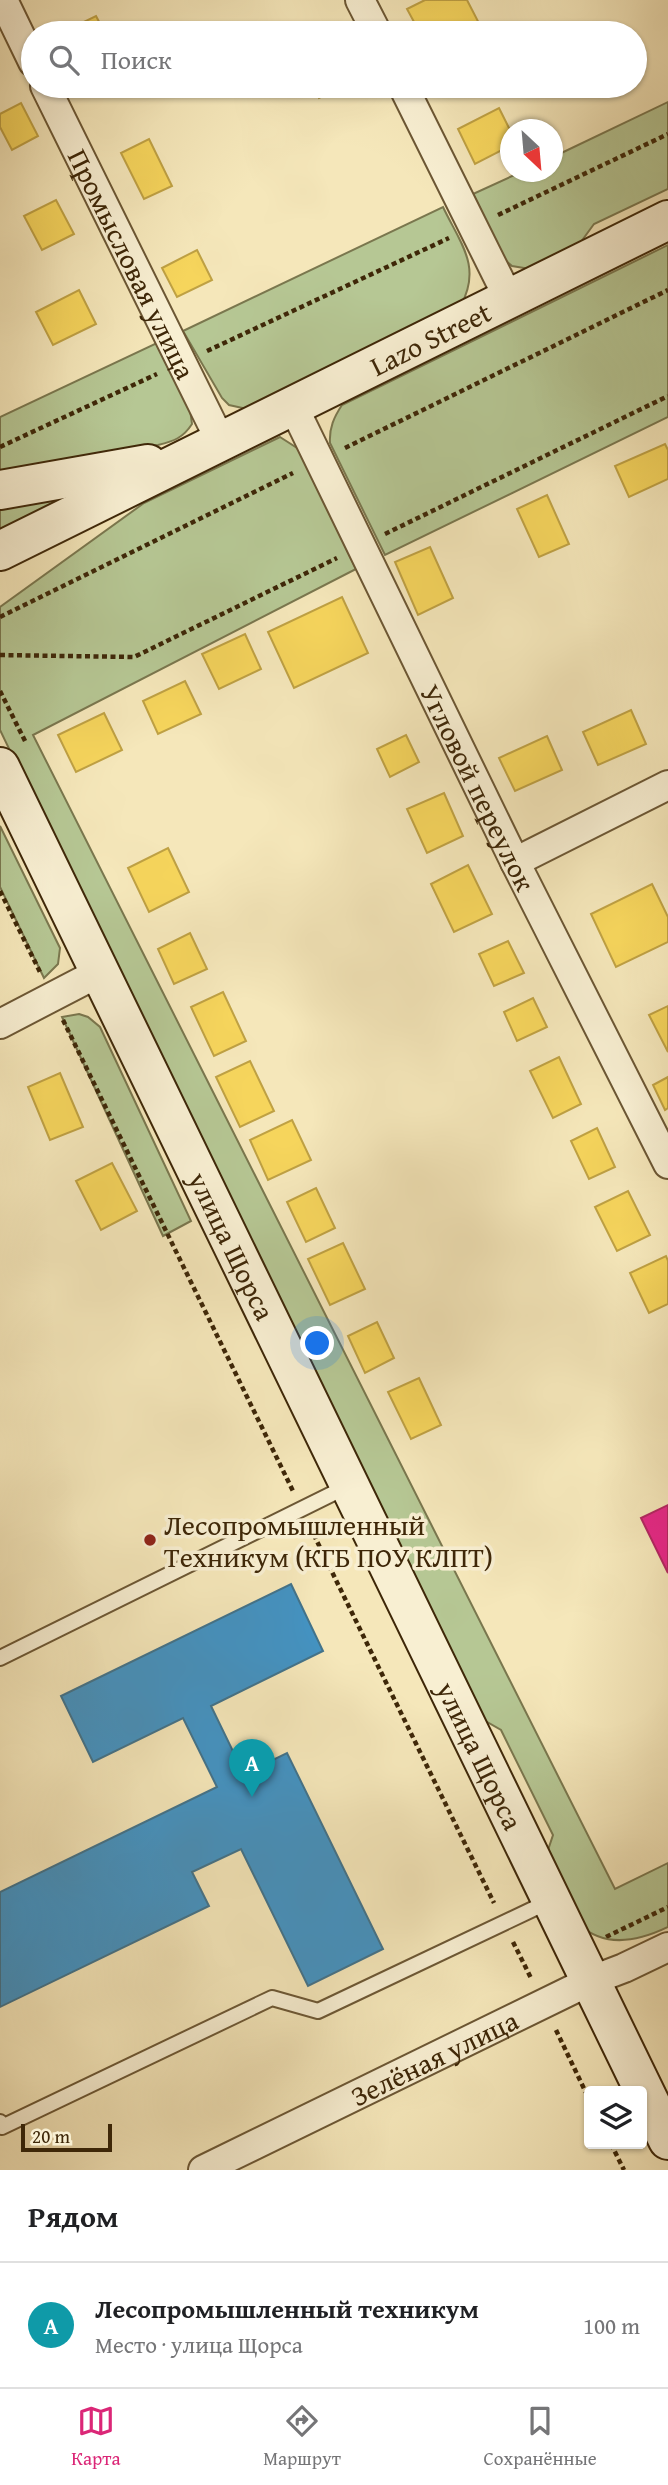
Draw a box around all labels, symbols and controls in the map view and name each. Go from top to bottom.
search box [21,21,647,98]
text: Поиск [101,40,172,79]
icon: search [45,41,83,79]
north arrow [500,119,563,182]
street label: Промысловая улица [58,141,207,386]
street label: Lazo Street [363,291,498,385]
street label: Угловой переулок [411,677,547,898]
street label: улица Щорса [179,1163,287,1327]
your location [300,1326,334,1360]
place label: Лесопромышленный Техникум (КГБ ПОУ КЛПТ) [164,1504,493,1577]
marker: Лесопромышленный Техникум (КГБ ПОУ КЛПТ) [142,1532,158,1548]
street label: улица Щорса [427,1673,535,1837]
pin: A [229,1739,275,1797]
street label: Зелёная улица [343,1999,525,2116]
map controls [584,2086,647,2149]
button: layers [584,2086,647,2149]
scale bar [21,2121,112,2153]
text: 20 m [32,2122,70,2150]
text: Рядом [28,2194,119,2238]
text: Лесопромышленный техникум [95,2289,479,2328]
text: A [44,2309,58,2342]
text: 100 m [583,2309,640,2342]
text: Место · улица Щорса [95,2328,303,2361]
tab: Карта [71,2402,121,2472]
tab: Маршрут [263,2402,341,2472]
tab: Сохранённые [483,2402,597,2472]

